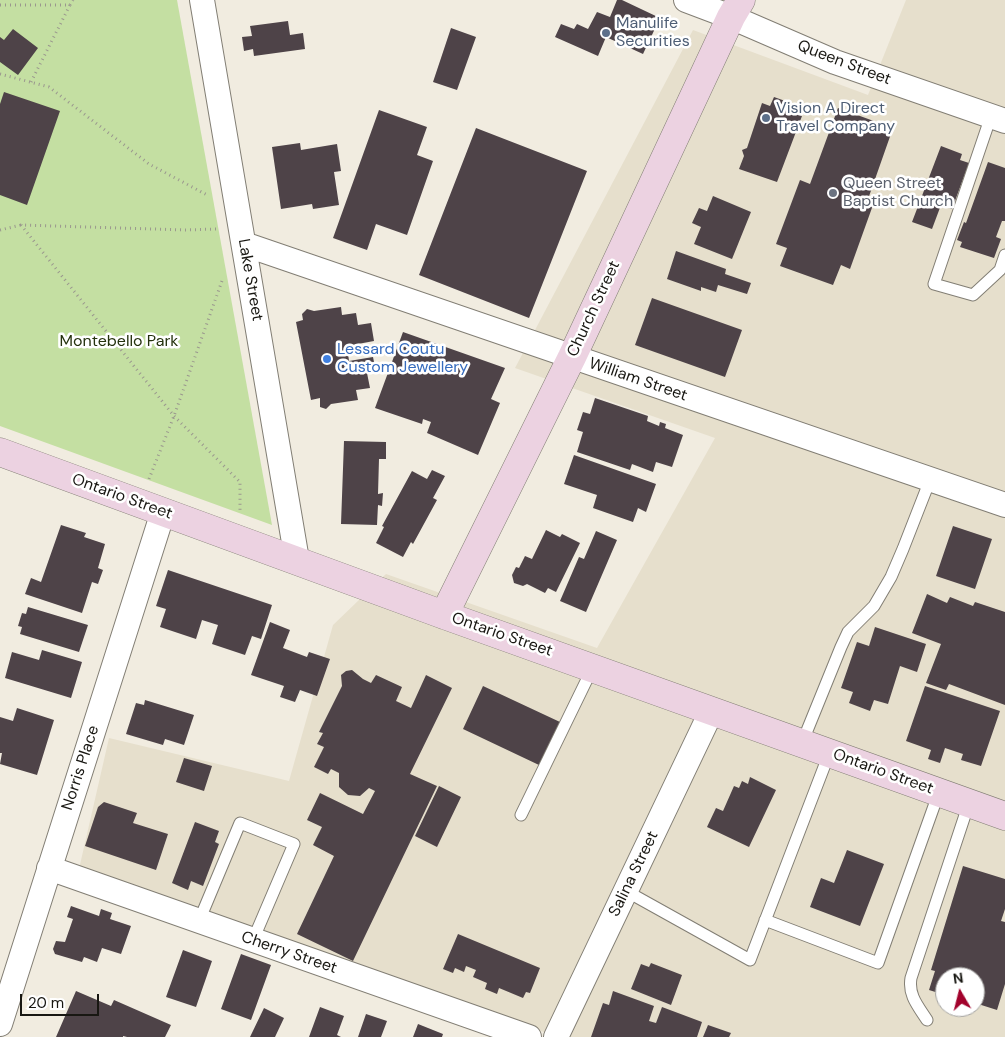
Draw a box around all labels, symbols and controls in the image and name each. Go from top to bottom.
place label: Manulife Securities [616,14,690,52]
marker: Manulife Securities [600,27,612,39]
street label: Queen Street [795,36,893,90]
place label: Vision A Direct Travel Company [776,99,895,137]
marker: Vision A Direct Travel Company [760,112,772,124]
place label: Queen Street Baptist Church [843,174,953,212]
marker: Queen Street Baptist Church [827,187,839,199]
street label: Lake Street [233,237,267,323]
street label: Church Street [563,258,625,360]
park label: Montebello Park [60,332,178,352]
place label: Lessard Coutu Custom Jewellery [337,340,468,378]
marker: Lessard Coutu Custom Jewellery [321,353,333,365]
street label: William Street [586,354,690,406]
street label: Ontario Street [69,470,175,524]
street label: Ontario Street [449,609,555,661]
street label: Norris Place [58,723,104,813]
street label: Ontario Street [830,745,936,799]
street label: Salina Street [605,828,663,920]
street label: Cherry Street [239,928,339,978]
north arrow [935,967,985,1017]
text: N [952,969,964,988]
scale bar [22,984,101,1016]
text: 20 m [28,993,64,1013]

